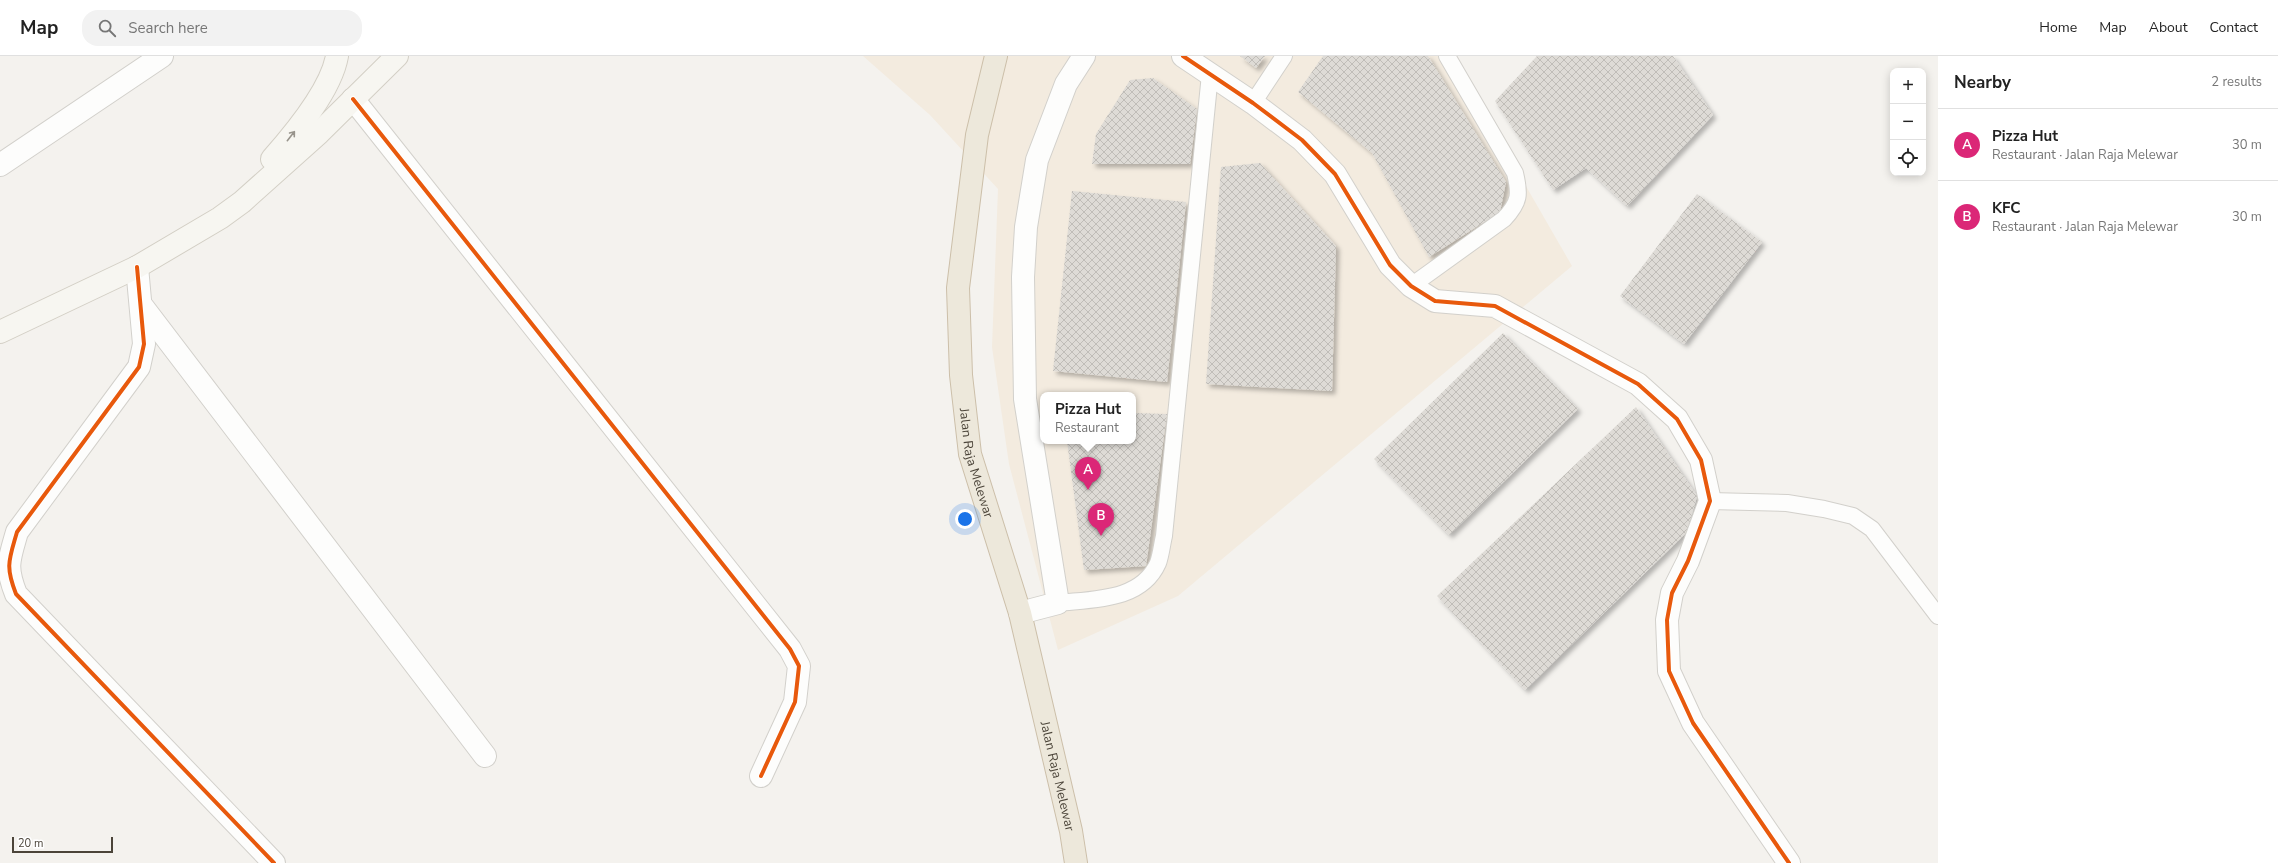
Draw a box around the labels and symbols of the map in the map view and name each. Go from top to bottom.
one-way arrow [287,131,296,141]
street label: Jalan Raja Melewar [955,406,998,521]
pin: A [1075,457,1101,490]
pin: B [1088,503,1114,536]
your location [955,509,975,529]
street label: Jalan Raja Melewar [1035,718,1079,833]
scale bar [12,835,113,854]

